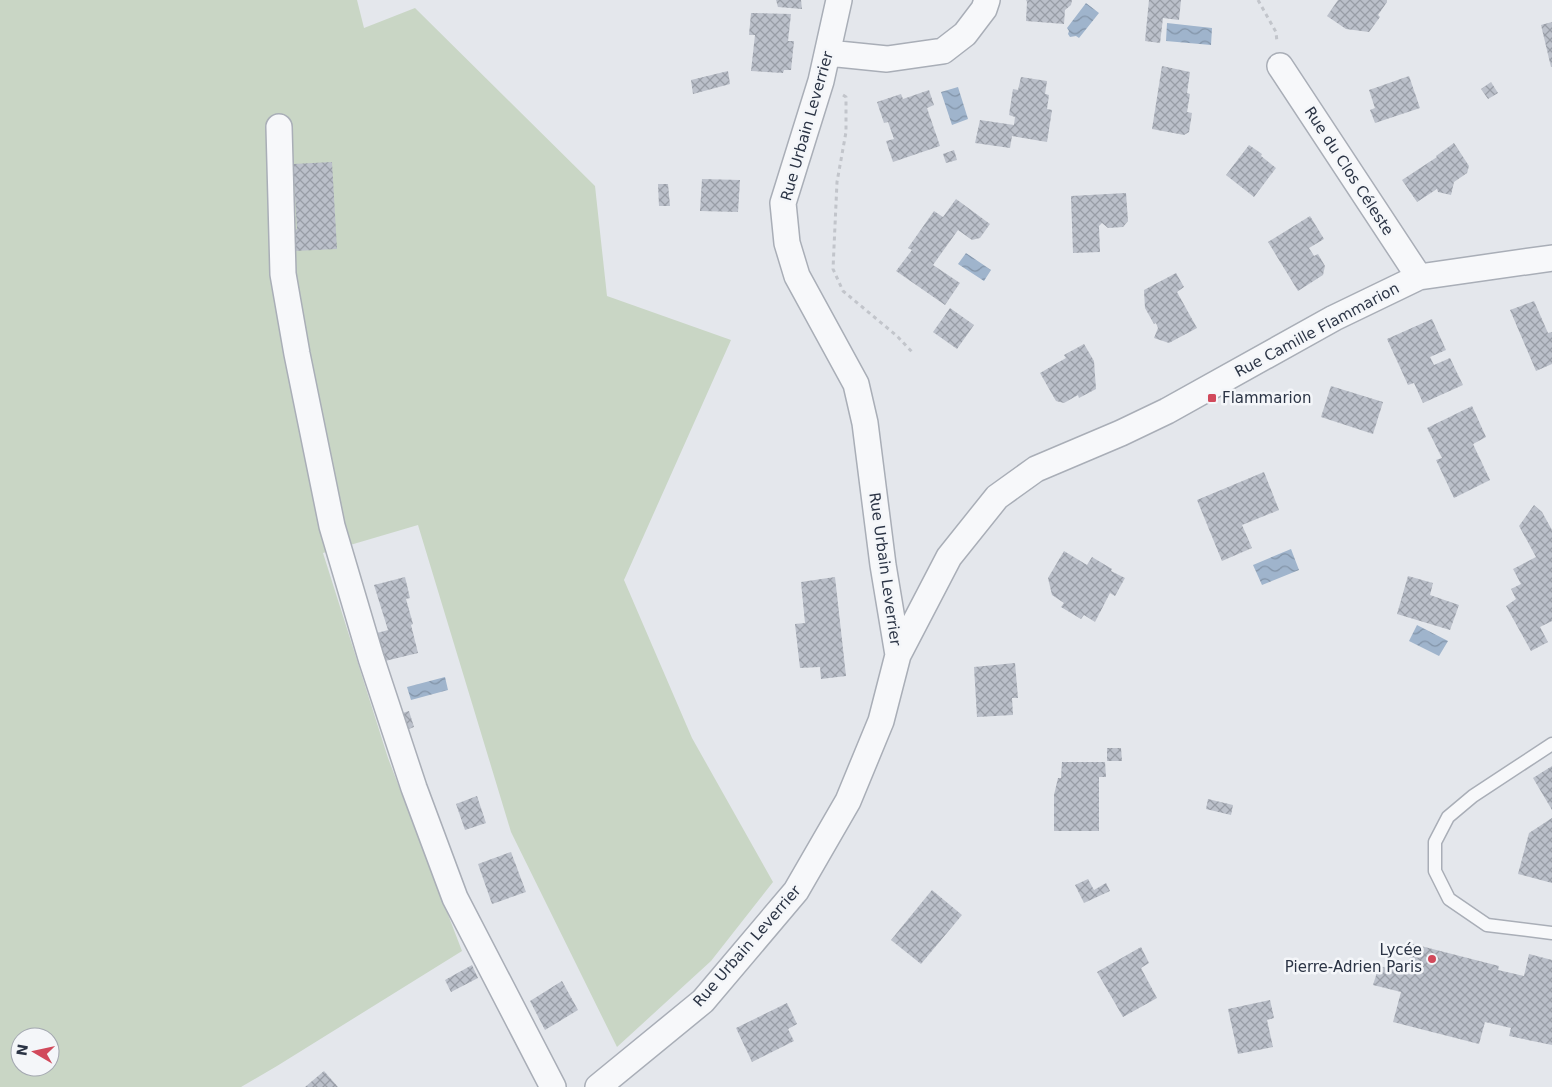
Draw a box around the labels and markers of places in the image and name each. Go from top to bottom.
place label: Flammarion [1222,389,1311,407]
marker: Flammarion [1206,392,1218,404]
place label: Lycée Pierre-Adrien Paris [1285,941,1422,976]
marker: Lycée Pierre-Adrien Paris [1426,953,1438,965]

